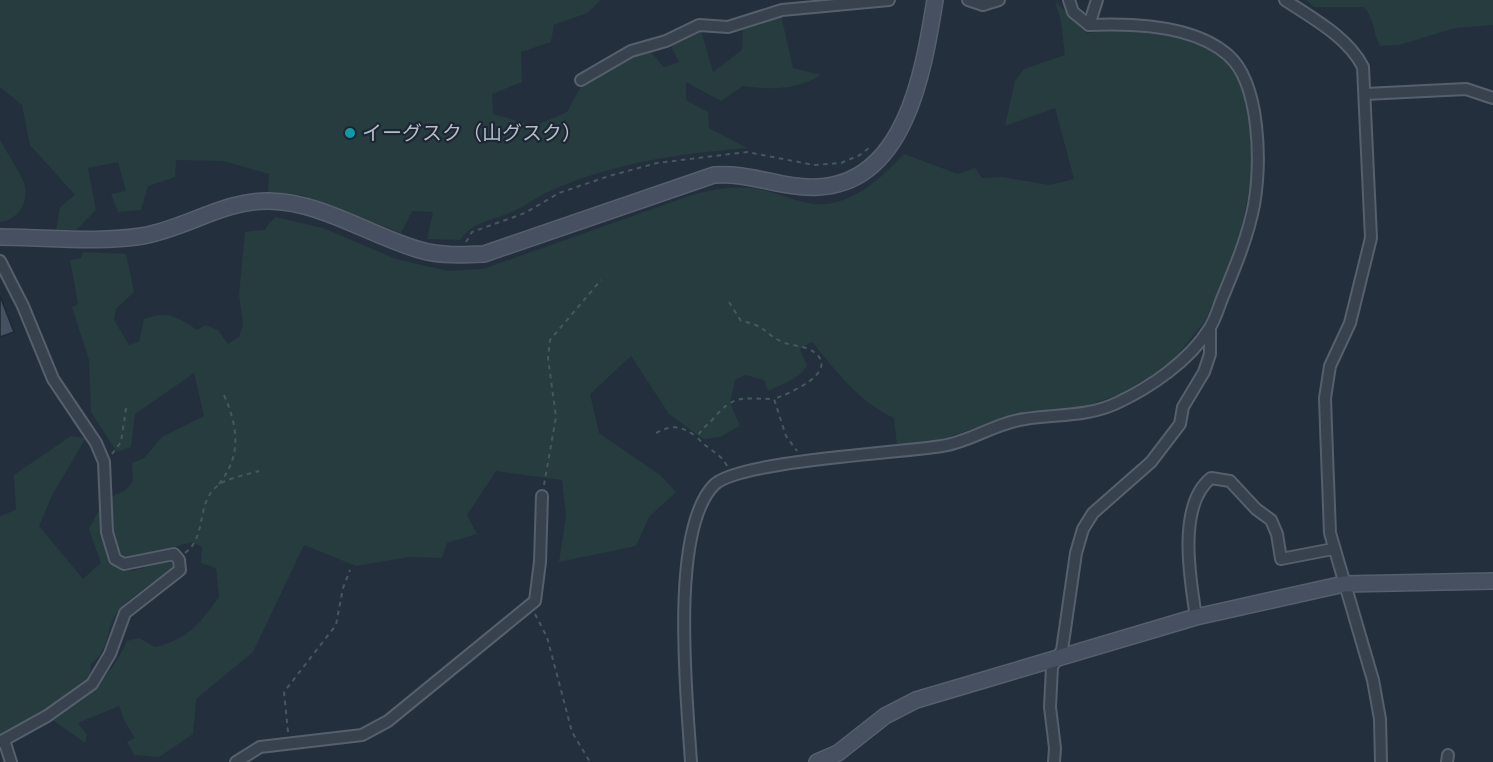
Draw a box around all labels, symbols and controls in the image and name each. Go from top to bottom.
place label: イーグスク（山グスク） [362,120,582,144]
marker: イーグスク（山グスク） [343,126,357,140]

